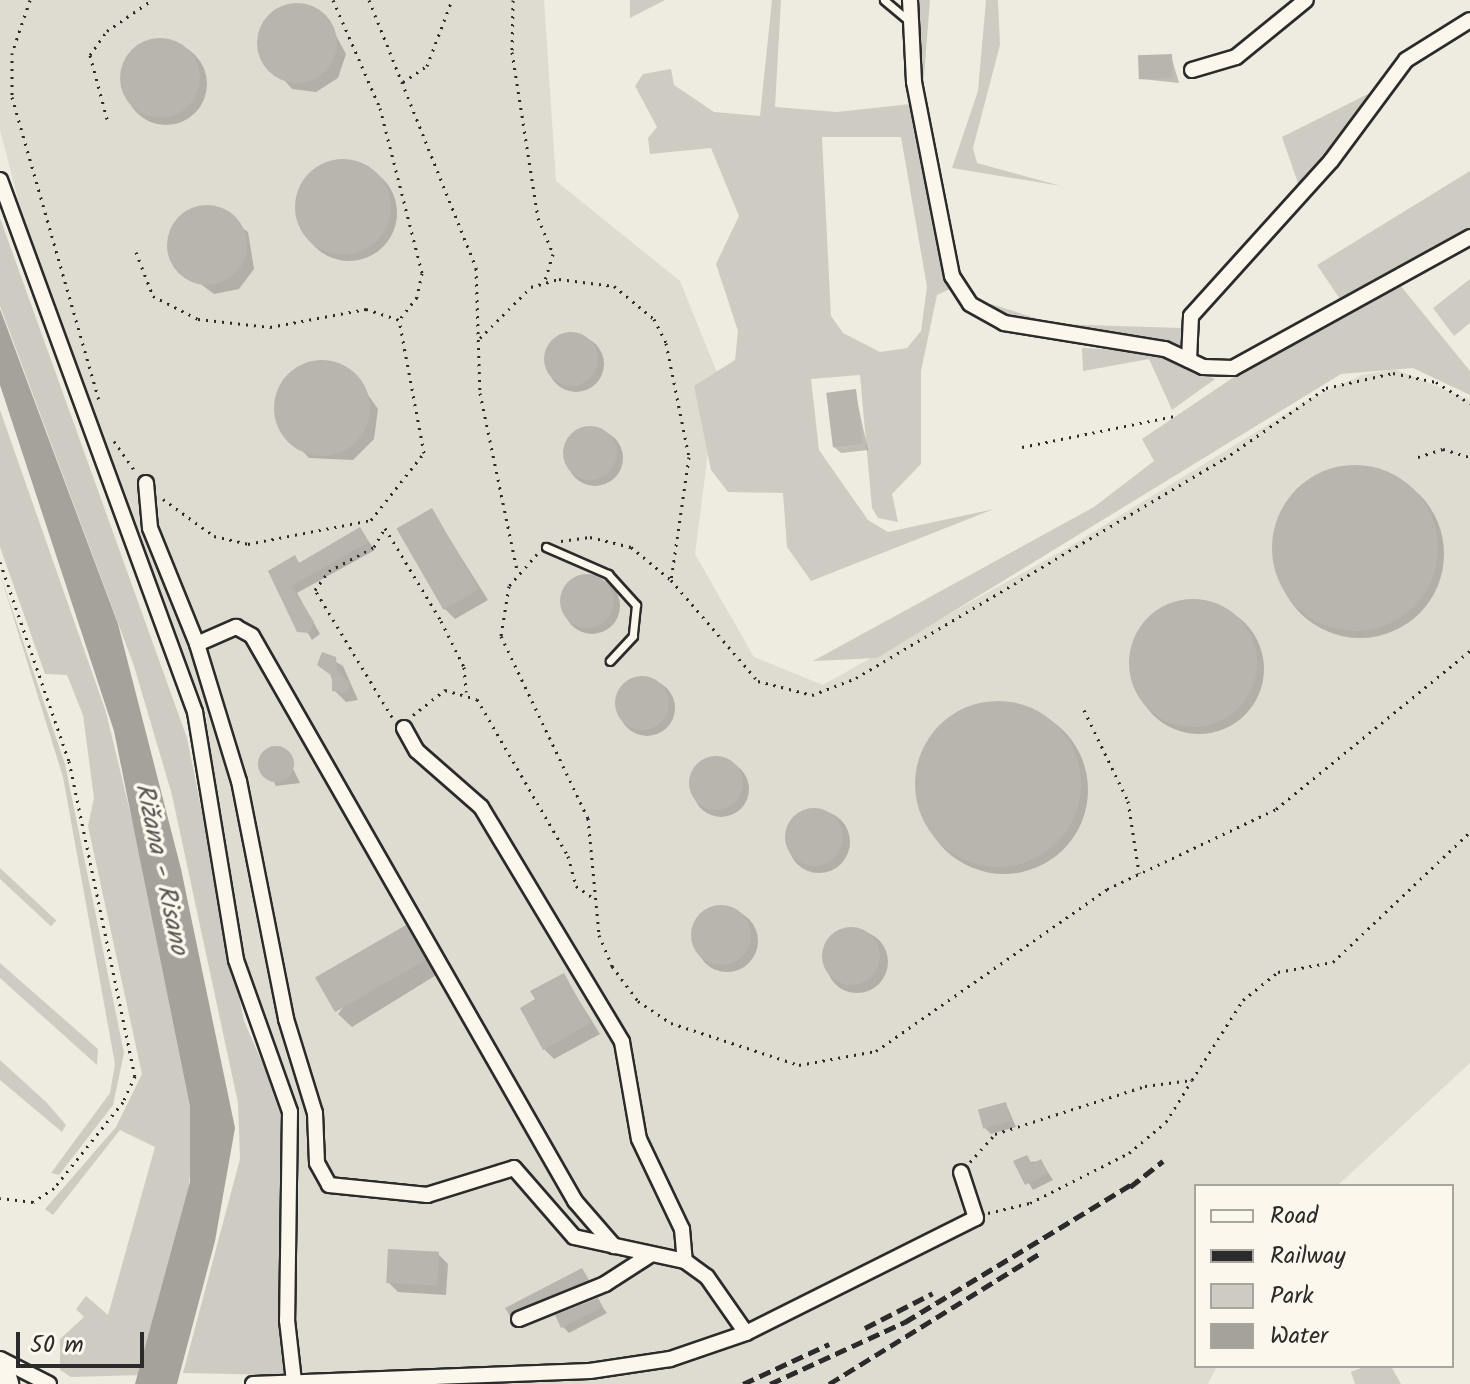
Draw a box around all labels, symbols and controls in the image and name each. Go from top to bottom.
water label: Rižana - Risano [127,781,193,957]
legend [1194,1184,1454,1368]
text: Road [1270,1197,1318,1236]
text: Railway [1270,1237,1346,1276]
text: Park [1270,1277,1314,1316]
scale bar [20,1316,148,1366]
text: Water [1270,1317,1328,1356]
text: 50 m [30,1326,84,1365]

